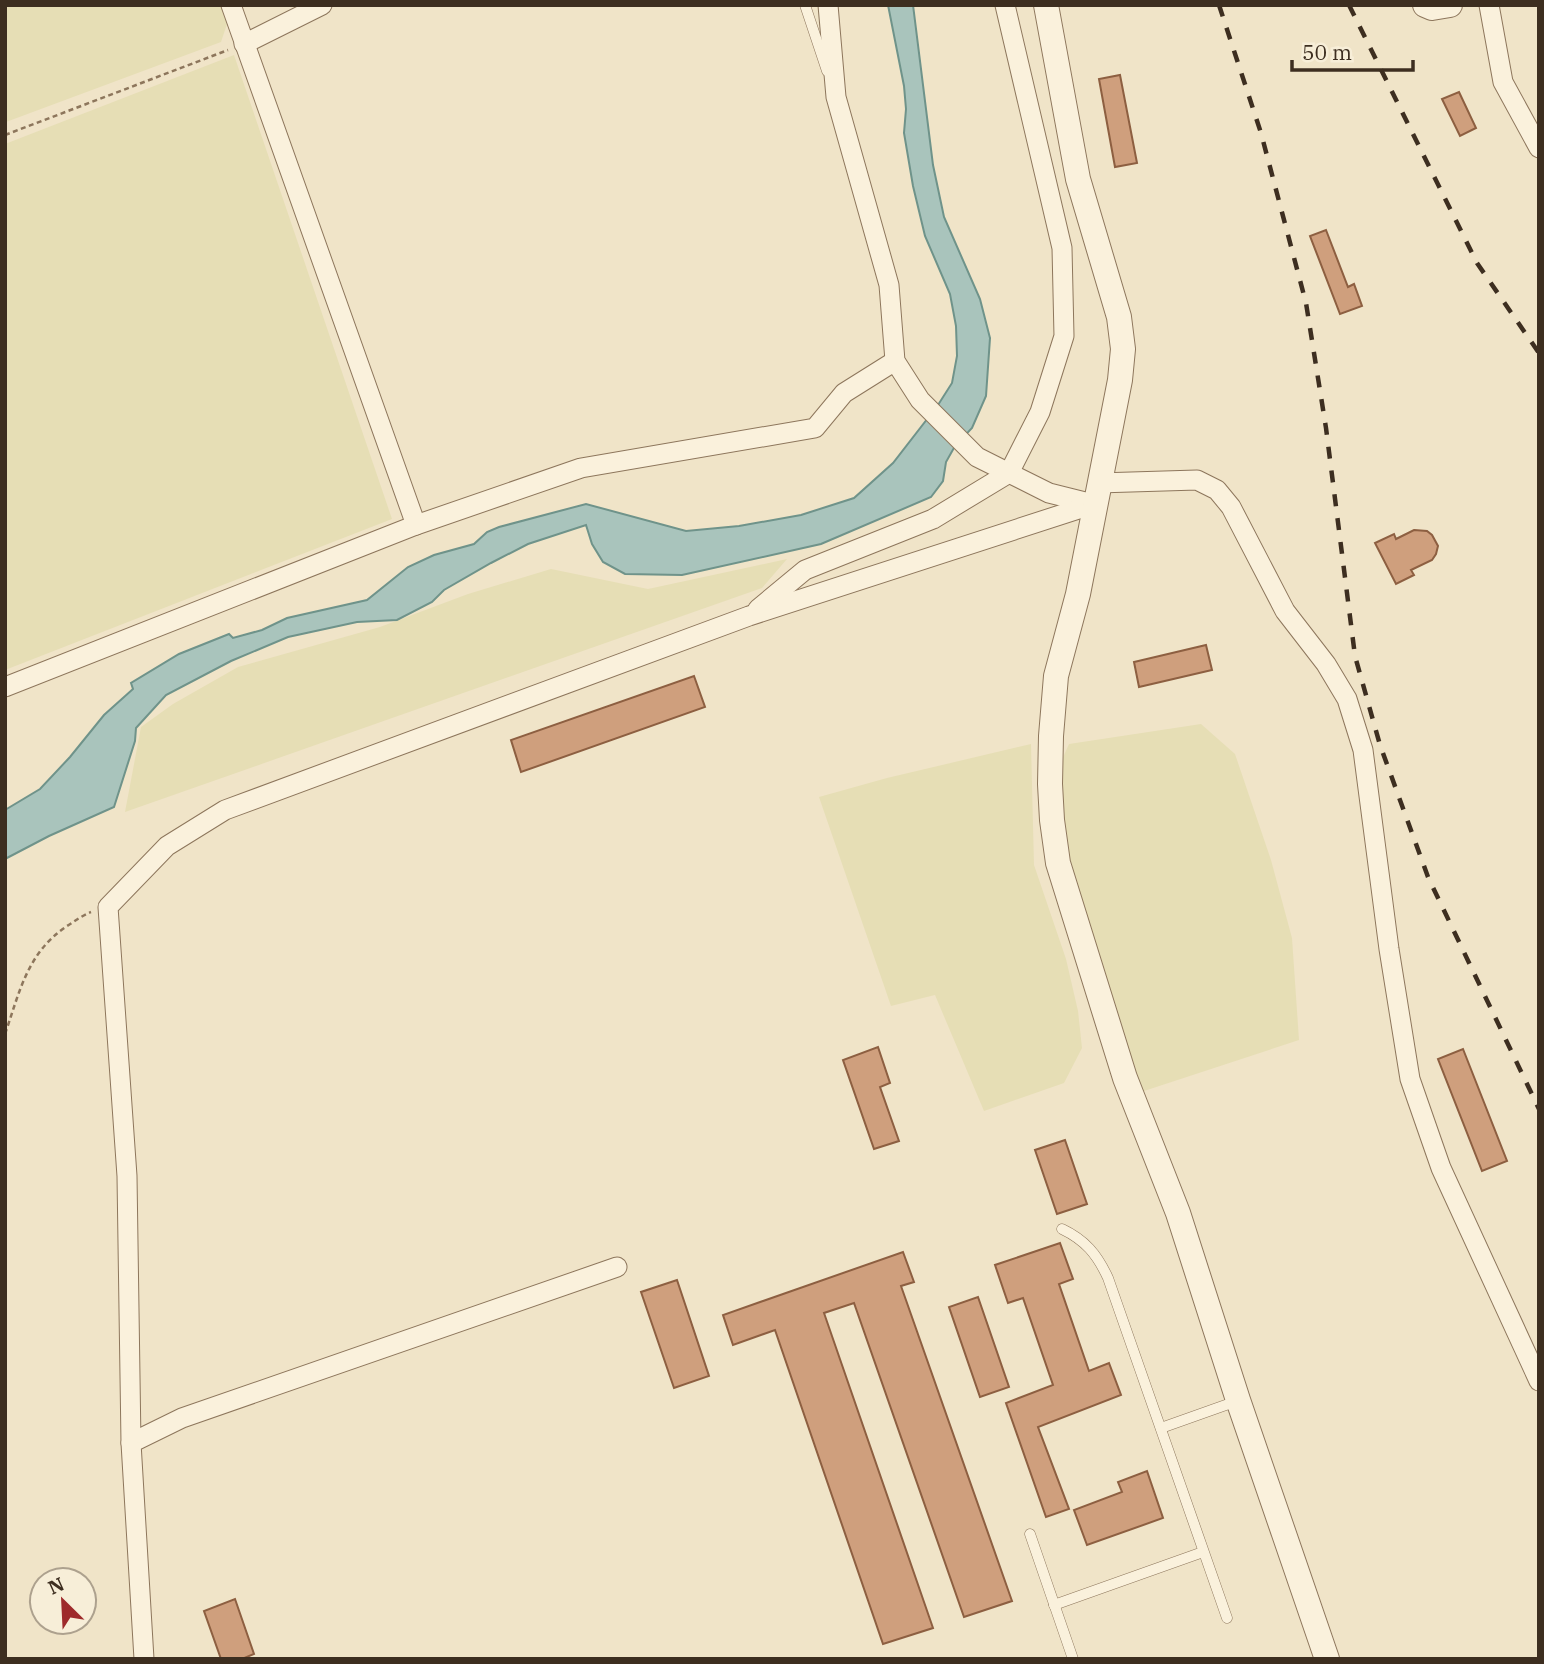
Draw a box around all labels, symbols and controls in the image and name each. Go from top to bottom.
scale bar [1292,28,1413,72]
text: 50 m [1302,38,1352,66]
north arrow [28,1566,98,1636]
text: N [44,1571,68,1599]

